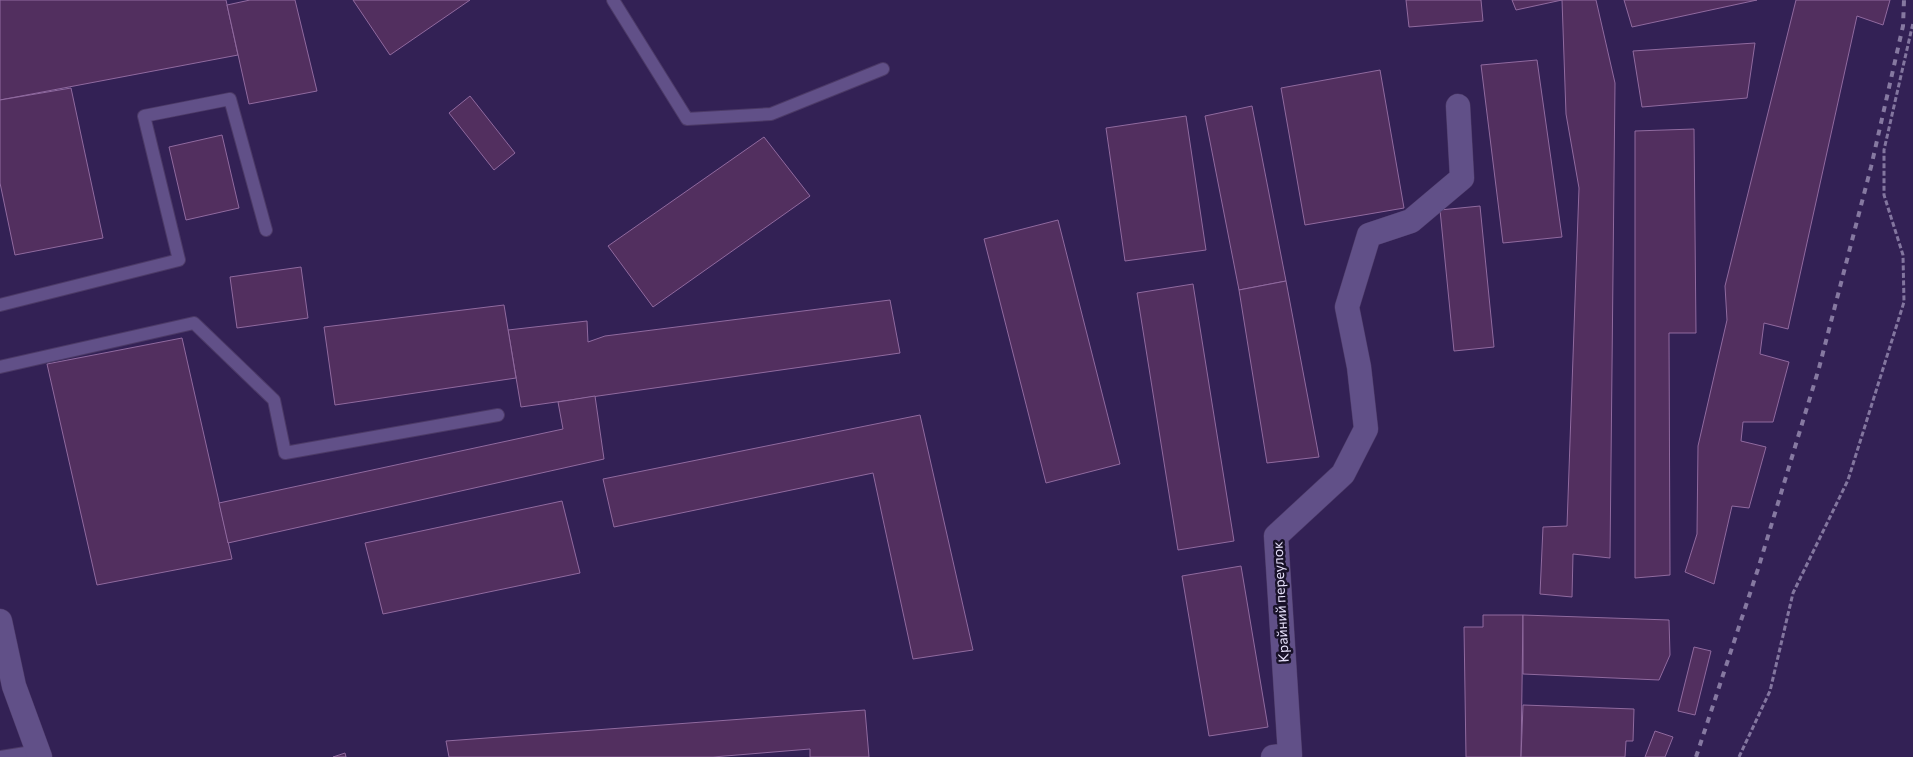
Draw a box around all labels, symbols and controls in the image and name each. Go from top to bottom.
street label: Крайний переулок [1268,541,1292,663]

